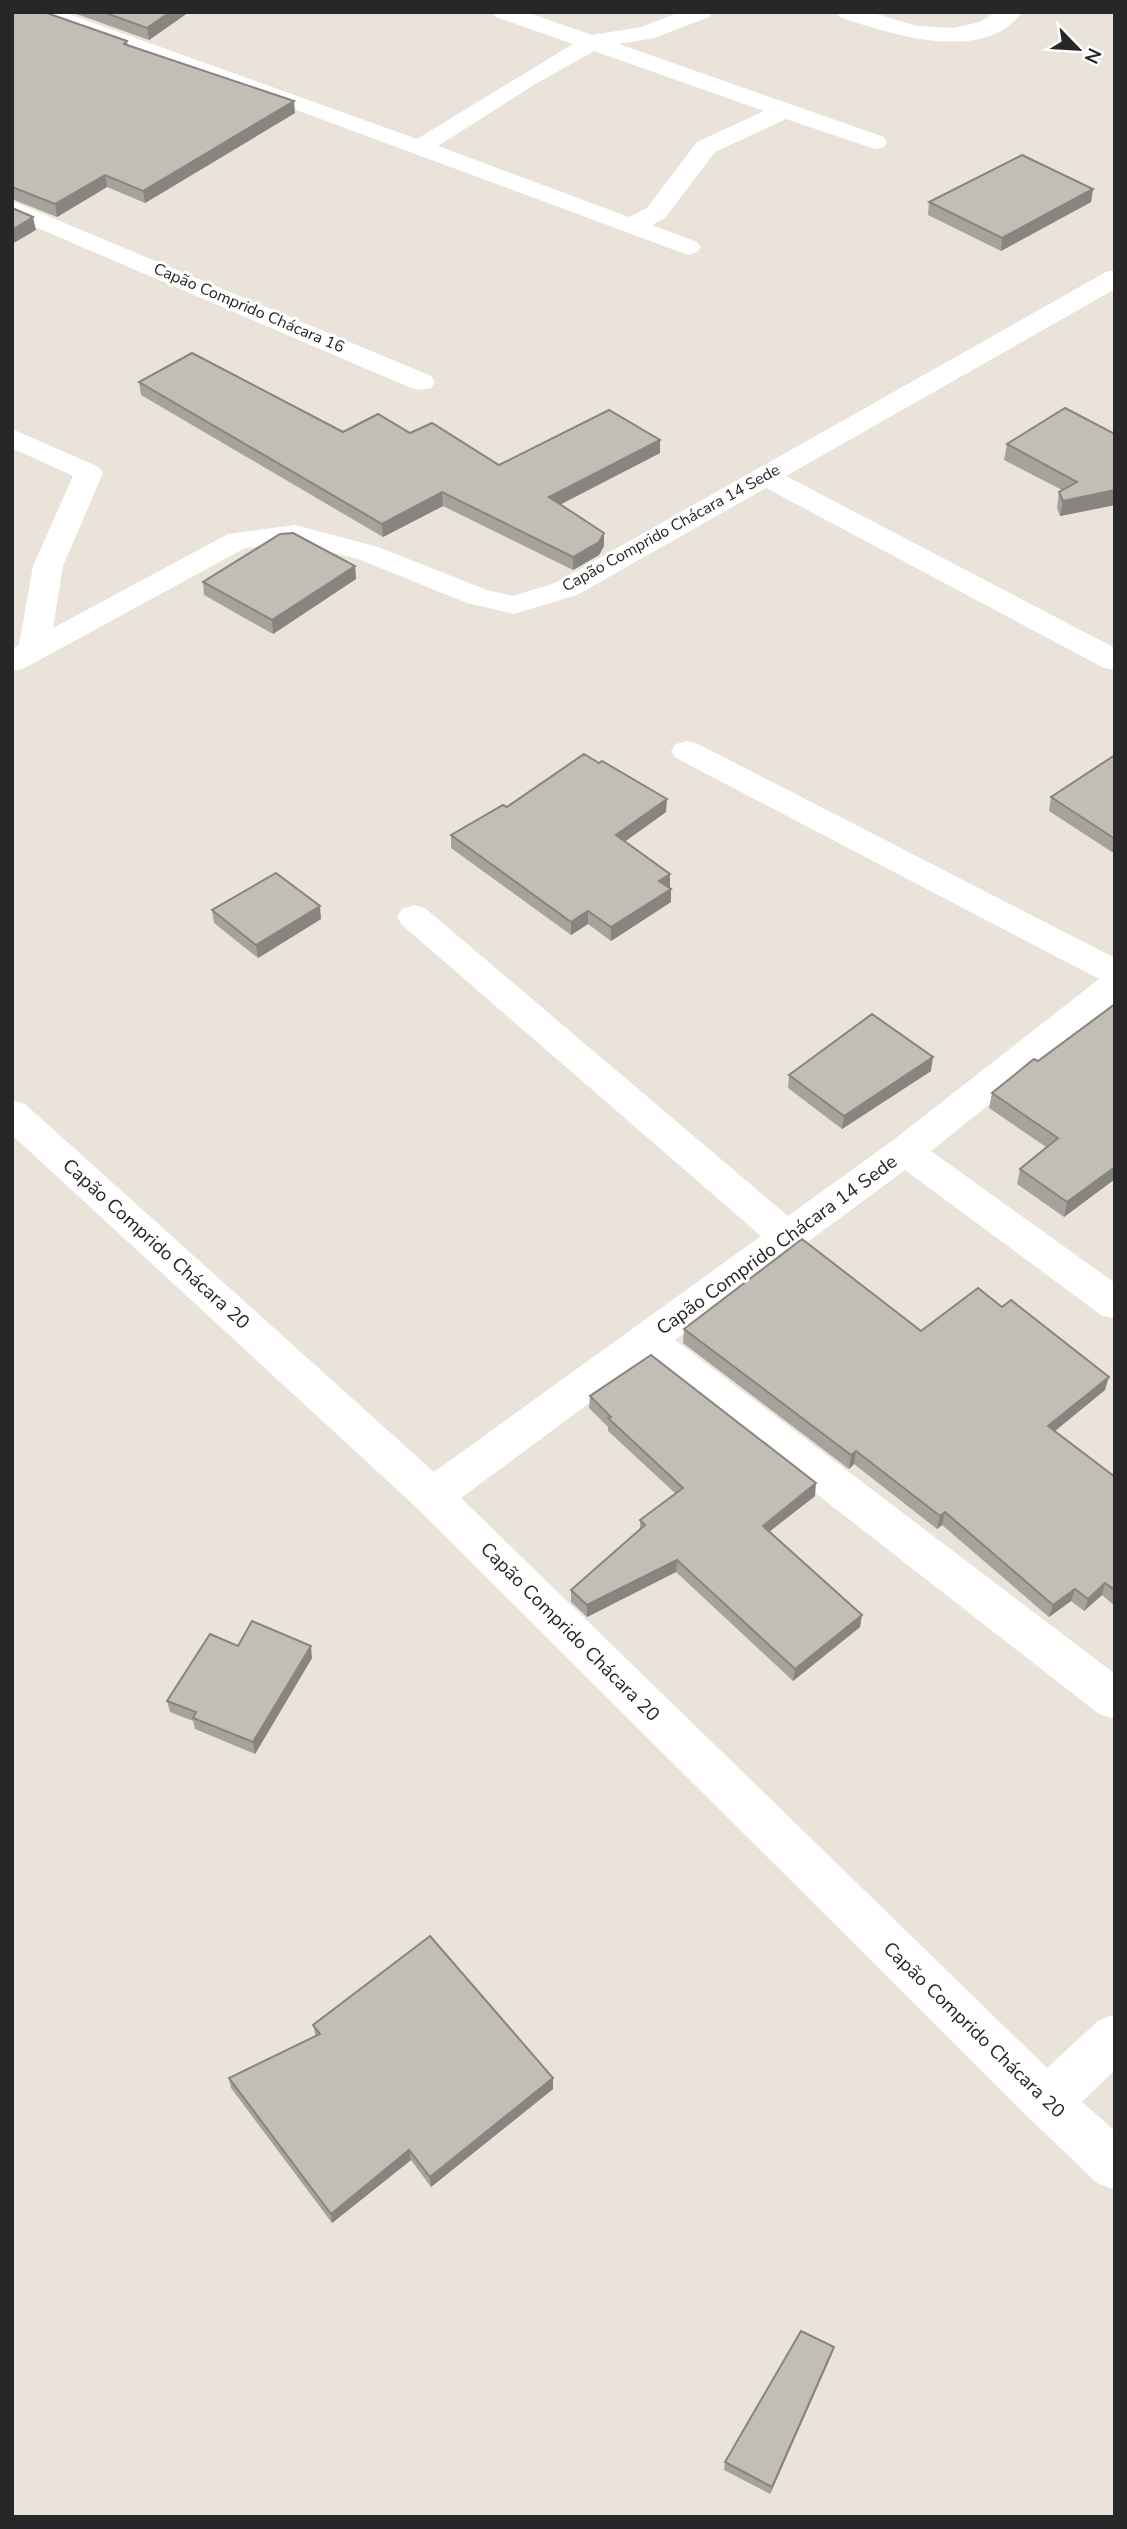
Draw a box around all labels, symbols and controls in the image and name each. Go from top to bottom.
north arrow [1043,14,1113,84]
text: N [1078,44,1107,68]
street label: Capão Comprido Chácara 16 [150,258,348,358]
street label: Capão Comprido Chácara 14 Sede [558,459,784,597]
street label: Capão Comprido Chácara 14 Sede [651,1149,903,1341]
street label: Capão Comprido Chácara 20 [57,1153,255,1335]
street label: Capão Comprido Chácara 20 [475,1537,665,1727]
street label: Capão Comprido Chácara 20 [877,1936,1071,2124]

